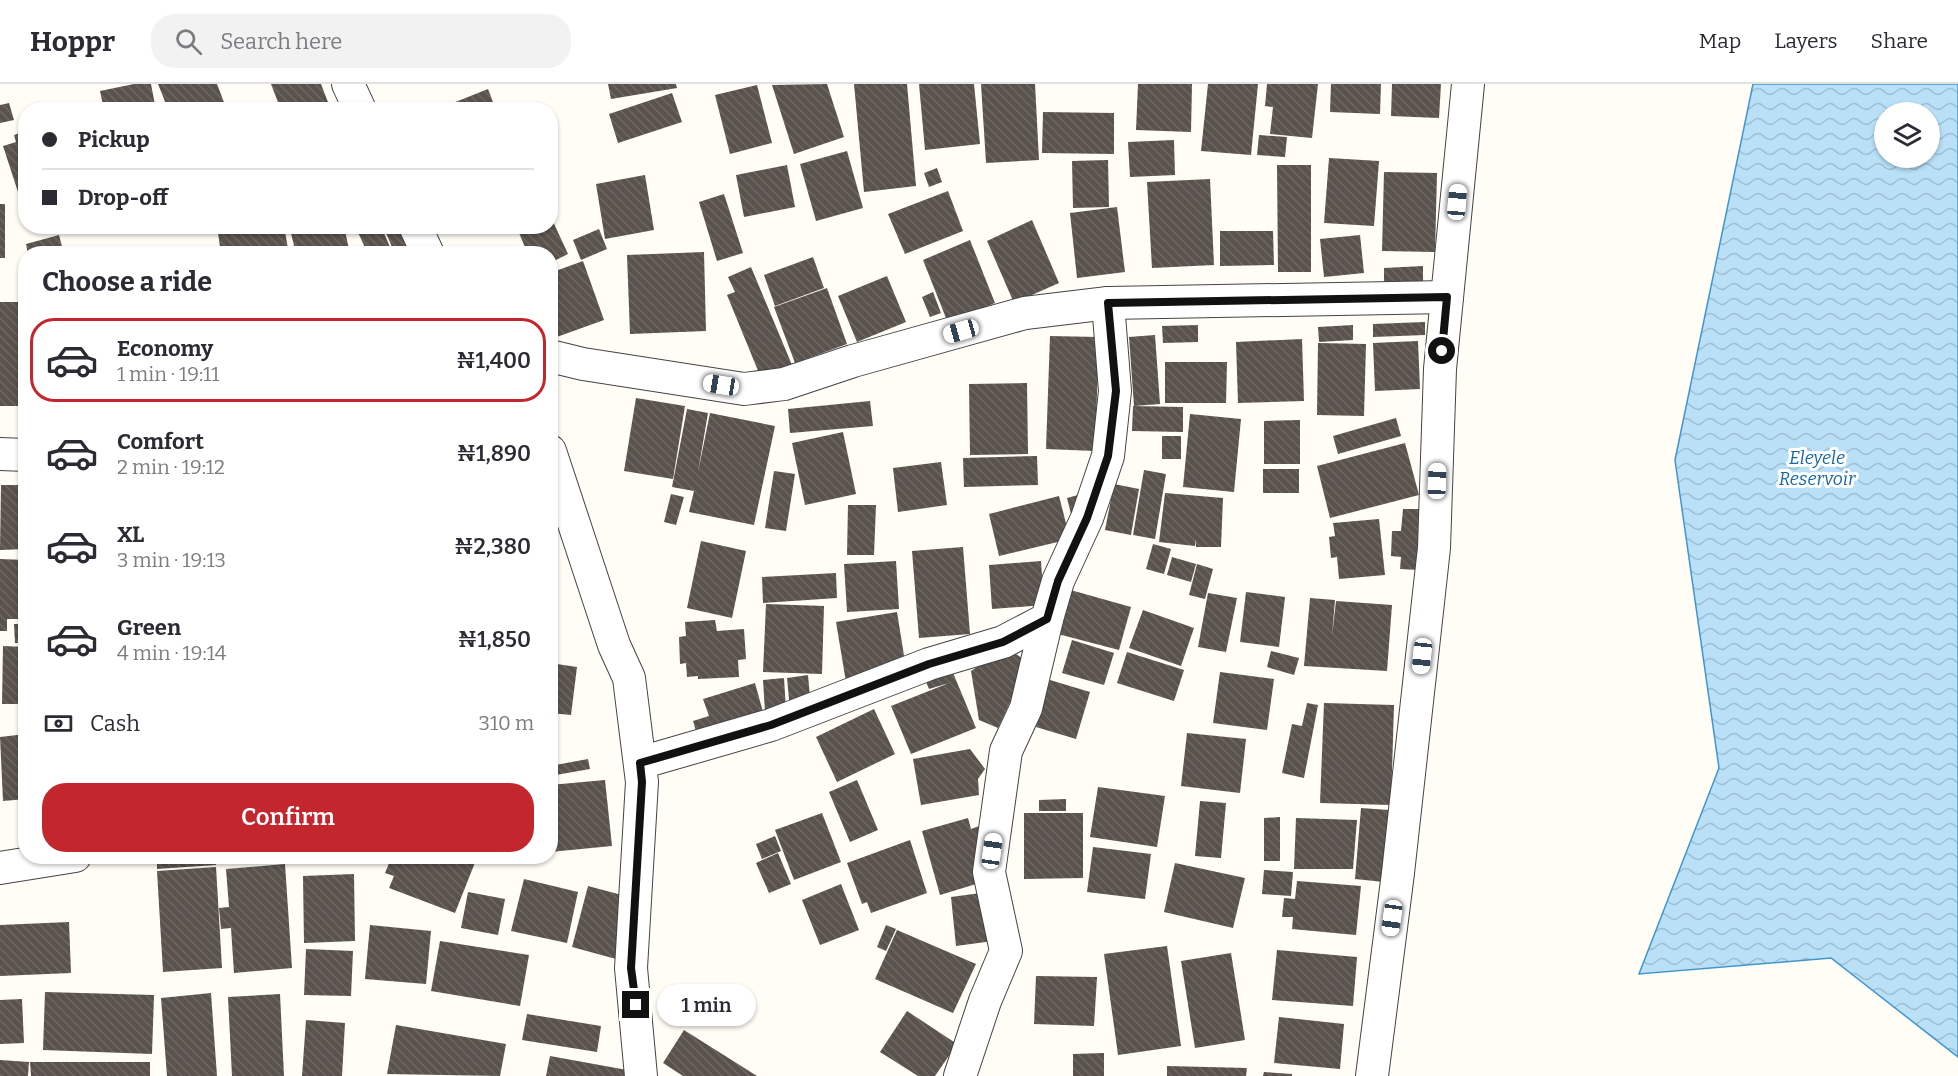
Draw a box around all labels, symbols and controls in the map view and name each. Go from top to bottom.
search box [151,14,571,68]
text: Hoppr [30,25,115,58]
icon: search [172,25,205,58]
text: Search here [220,28,342,55]
text: Map [1699,28,1741,54]
text: Layers [1774,28,1838,54]
text: Share [1871,28,1928,54]
map controls [1874,102,1940,168]
button: layers [1874,102,1940,168]
text: Pickup [78,126,150,153]
car [1446,183,1468,221]
text: Drop-off [78,184,168,211]
text: Choose a ride [42,266,212,298]
car [941,317,981,345]
icon: car [45,333,99,387]
text: Economy [117,335,213,362]
route start [1428,337,1455,364]
text: ₦1,400 [456,347,531,374]
text: 1 min · 19:11 [117,362,219,386]
car [702,373,740,397]
icon: car [45,426,99,480]
text: Comfort [117,428,204,455]
text: ₦1,890 [457,440,531,467]
water label: Eleyele Reservoir [1779,447,1856,490]
text: 2 min · 19:12 [117,455,225,479]
car [1427,463,1447,499]
icon: car [45,519,99,573]
text: XL [117,521,144,548]
text: ₦2,380 [454,533,531,560]
text: 3 min · 19:13 [117,548,226,572]
icon: car [45,612,99,666]
text: Green [117,614,181,641]
text: ₦1,850 [458,626,531,653]
car [1411,637,1433,675]
text: 4 min · 19:14 [117,641,226,665]
icon: cash [42,707,75,740]
text: Cash [90,710,140,737]
text: 310 m [479,711,534,735]
button: Confirm [42,783,534,852]
car [981,832,1003,870]
car [1381,899,1403,937]
callout: 1 min [657,984,756,1026]
route end [622,991,649,1018]
text: 1 min [681,993,732,1017]

